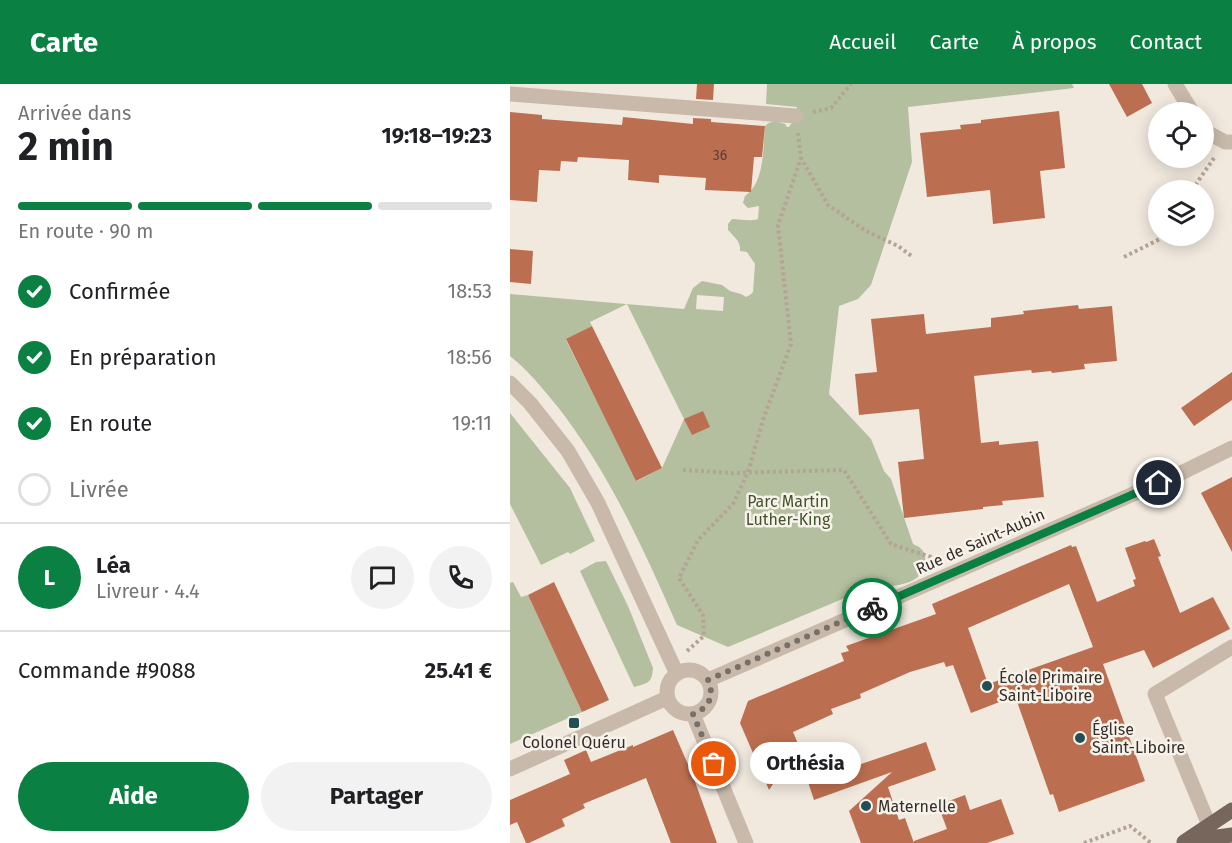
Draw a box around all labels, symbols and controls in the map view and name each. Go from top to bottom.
text: Carte [30,26,98,59]
text: Accueil [829,29,896,55]
text: Carte [929,29,979,55]
text: À propos [1012,29,1097,55]
text: Contact [1130,29,1202,55]
text: Arrivée dans [18,101,131,125]
map controls [1148,102,1214,246]
button: locate [1148,102,1214,168]
text: 19:18–19:23 [382,122,492,149]
text: 2 min [18,124,114,170]
house number: 36 [713,147,727,164]
button: layers [1148,180,1214,246]
text: En route · 90 m [18,219,153,243]
icon: check [18,275,51,308]
text: Confirmée [69,278,171,305]
text: 18:53 [448,279,492,303]
icon: check [18,341,51,374]
text: En préparation [69,344,217,371]
text: 18:56 [447,345,492,369]
icon: check [18,407,51,440]
text: En route [69,410,152,437]
text: 19:11 [452,411,492,435]
pin [1133,457,1184,508]
icon: home [1142,466,1175,499]
text: Livrée [69,476,129,503]
park label: Parc Martin Luther-King [746,492,831,529]
street label: Rue de Saint-Aubin [913,504,1048,578]
button: chat [351,546,414,609]
button: phone [429,546,492,609]
text: Léa [96,552,131,579]
text: L [44,564,55,591]
courier [842,578,902,638]
text: Livreur · 4.4 [96,579,200,603]
icon: bike [856,592,889,625]
text: Commande #9088 [18,657,196,684]
text: 25.41 € [425,657,492,684]
place label: École Primaire Saint-Liboire [999,667,1103,705]
marker: École Primaire Saint-Liboire [980,679,994,693]
marker: Colonel Quéru [567,716,581,730]
place label: Église Saint-Liboire [1092,719,1185,757]
marker: Église Saint-Liboire [1073,731,1087,745]
place label: Colonel Quéru [522,733,626,752]
pin [688,738,739,789]
callout: Orthésia [750,743,861,785]
icon: bag [697,747,730,780]
text: Orthésia [766,751,845,775]
button: Aide [18,762,249,831]
button: Partager [261,762,492,831]
place label: Maternelle [878,797,956,816]
marker: Maternelle [859,799,873,813]

